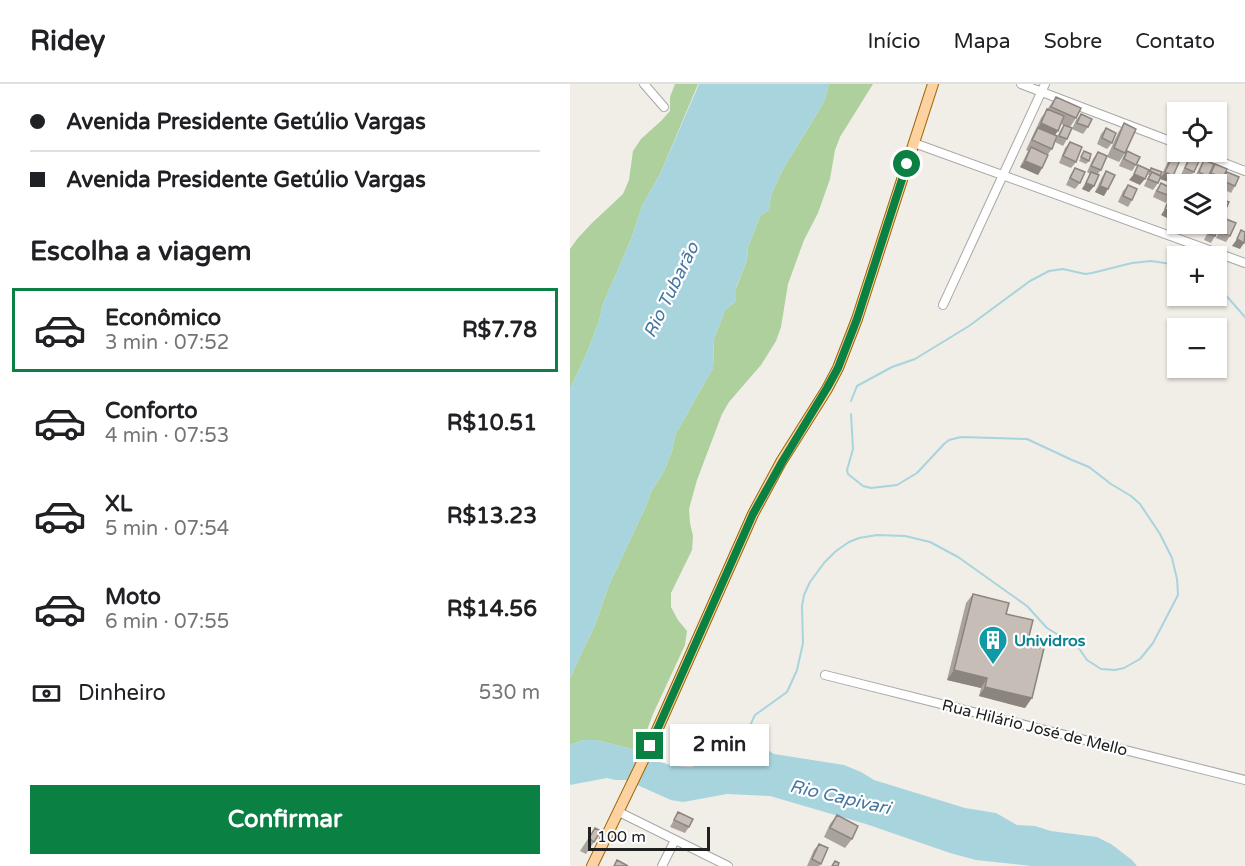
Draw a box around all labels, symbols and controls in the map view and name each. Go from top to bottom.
text: Ridey [30,24,105,58]
text: Início [868,29,920,54]
text: Mapa [953,29,1011,54]
text: Sobre [1044,29,1102,54]
text: Contato [1135,29,1215,54]
map controls [1167,102,1227,378]
button: locate [1167,102,1227,162]
text: Avenida Presidente Getúlio Vargas [66,109,426,135]
route start [893,150,920,177]
text: Avenida Presidente Getúlio Vargas [66,167,426,193]
button: layers [1167,174,1227,234]
text: Escolha a viagem [30,235,252,268]
water label: Rio Tubarão [638,238,704,341]
button: + [1167,246,1227,306]
icon: car [33,303,87,357]
text: Econômico [105,305,221,331]
text: R$7.78 [462,317,537,343]
button: − [1167,318,1227,378]
text: 3 min · 07:52 [105,331,229,355]
icon: car [33,396,87,450]
text: Conforto [105,398,198,424]
text: R$10.51 [447,410,537,436]
text: 4 min · 07:53 [105,424,229,448]
icon: car [33,489,87,543]
text: XL [105,491,132,517]
text: R$13.23 [447,503,537,529]
text: 5 min · 07:54 [105,517,229,541]
icon: car [33,582,87,636]
text: Moto [105,584,161,610]
text: R$14.56 [447,596,537,622]
text: 6 min · 07:55 [105,610,229,634]
building icon: Unividros [977,624,1009,666]
place label: Unividros [1014,631,1086,651]
icon: cash [30,677,63,710]
text: Dinheiro [78,680,166,706]
text: 530 m [479,681,540,705]
street label: Rua Hilário José de Mello [940,695,1130,761]
callout: 2 min [671,725,770,767]
route end [636,732,663,759]
text: 2 min [693,733,746,757]
water label: Rio Capivari [788,775,895,820]
button: Confirmar [30,785,540,854]
scale bar [588,824,710,852]
text: 100 m [597,827,646,847]

